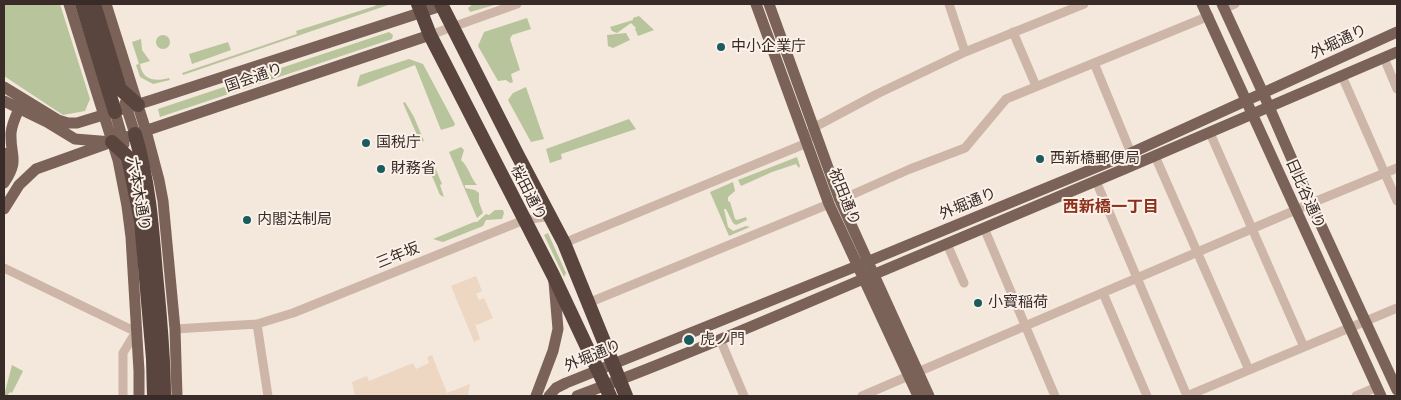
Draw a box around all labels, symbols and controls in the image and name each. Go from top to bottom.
street label: 外堀通り [1308,21,1370,63]
place label: 中小企業庁 [731,38,806,56]
marker: 中小企業庁 [715,41,727,53]
street label: 国会通り [223,60,285,96]
place label: 国税庁 [376,134,421,152]
marker: 国税庁 [360,137,372,149]
place label: 西新橋郵便局 [1050,150,1140,168]
marker: 西新橋郵便局 [1034,153,1046,165]
street label: 六本木通り [123,156,153,232]
street label: 日比谷通り [1282,156,1328,232]
place label: 財務省 [391,160,436,178]
street label: 桜田通り [506,162,550,224]
marker: 財務省 [375,163,387,175]
street label: 祝田通り [824,166,864,228]
street label: 外堀通り [937,184,999,224]
district label: 西新橋一丁目 [1063,198,1159,218]
place label: 内閣法制局 [257,211,332,229]
marker: 内閣法制局 [241,214,253,226]
street label: 三年坂 [374,239,422,273]
place label: 小寳稲荷 [988,294,1048,312]
marker: 小寳稲荷 [972,297,984,309]
place label: 虎ノ門 [700,331,745,349]
marker: 虎ノ門 [682,333,696,347]
street label: 外堀通り [562,336,624,376]

